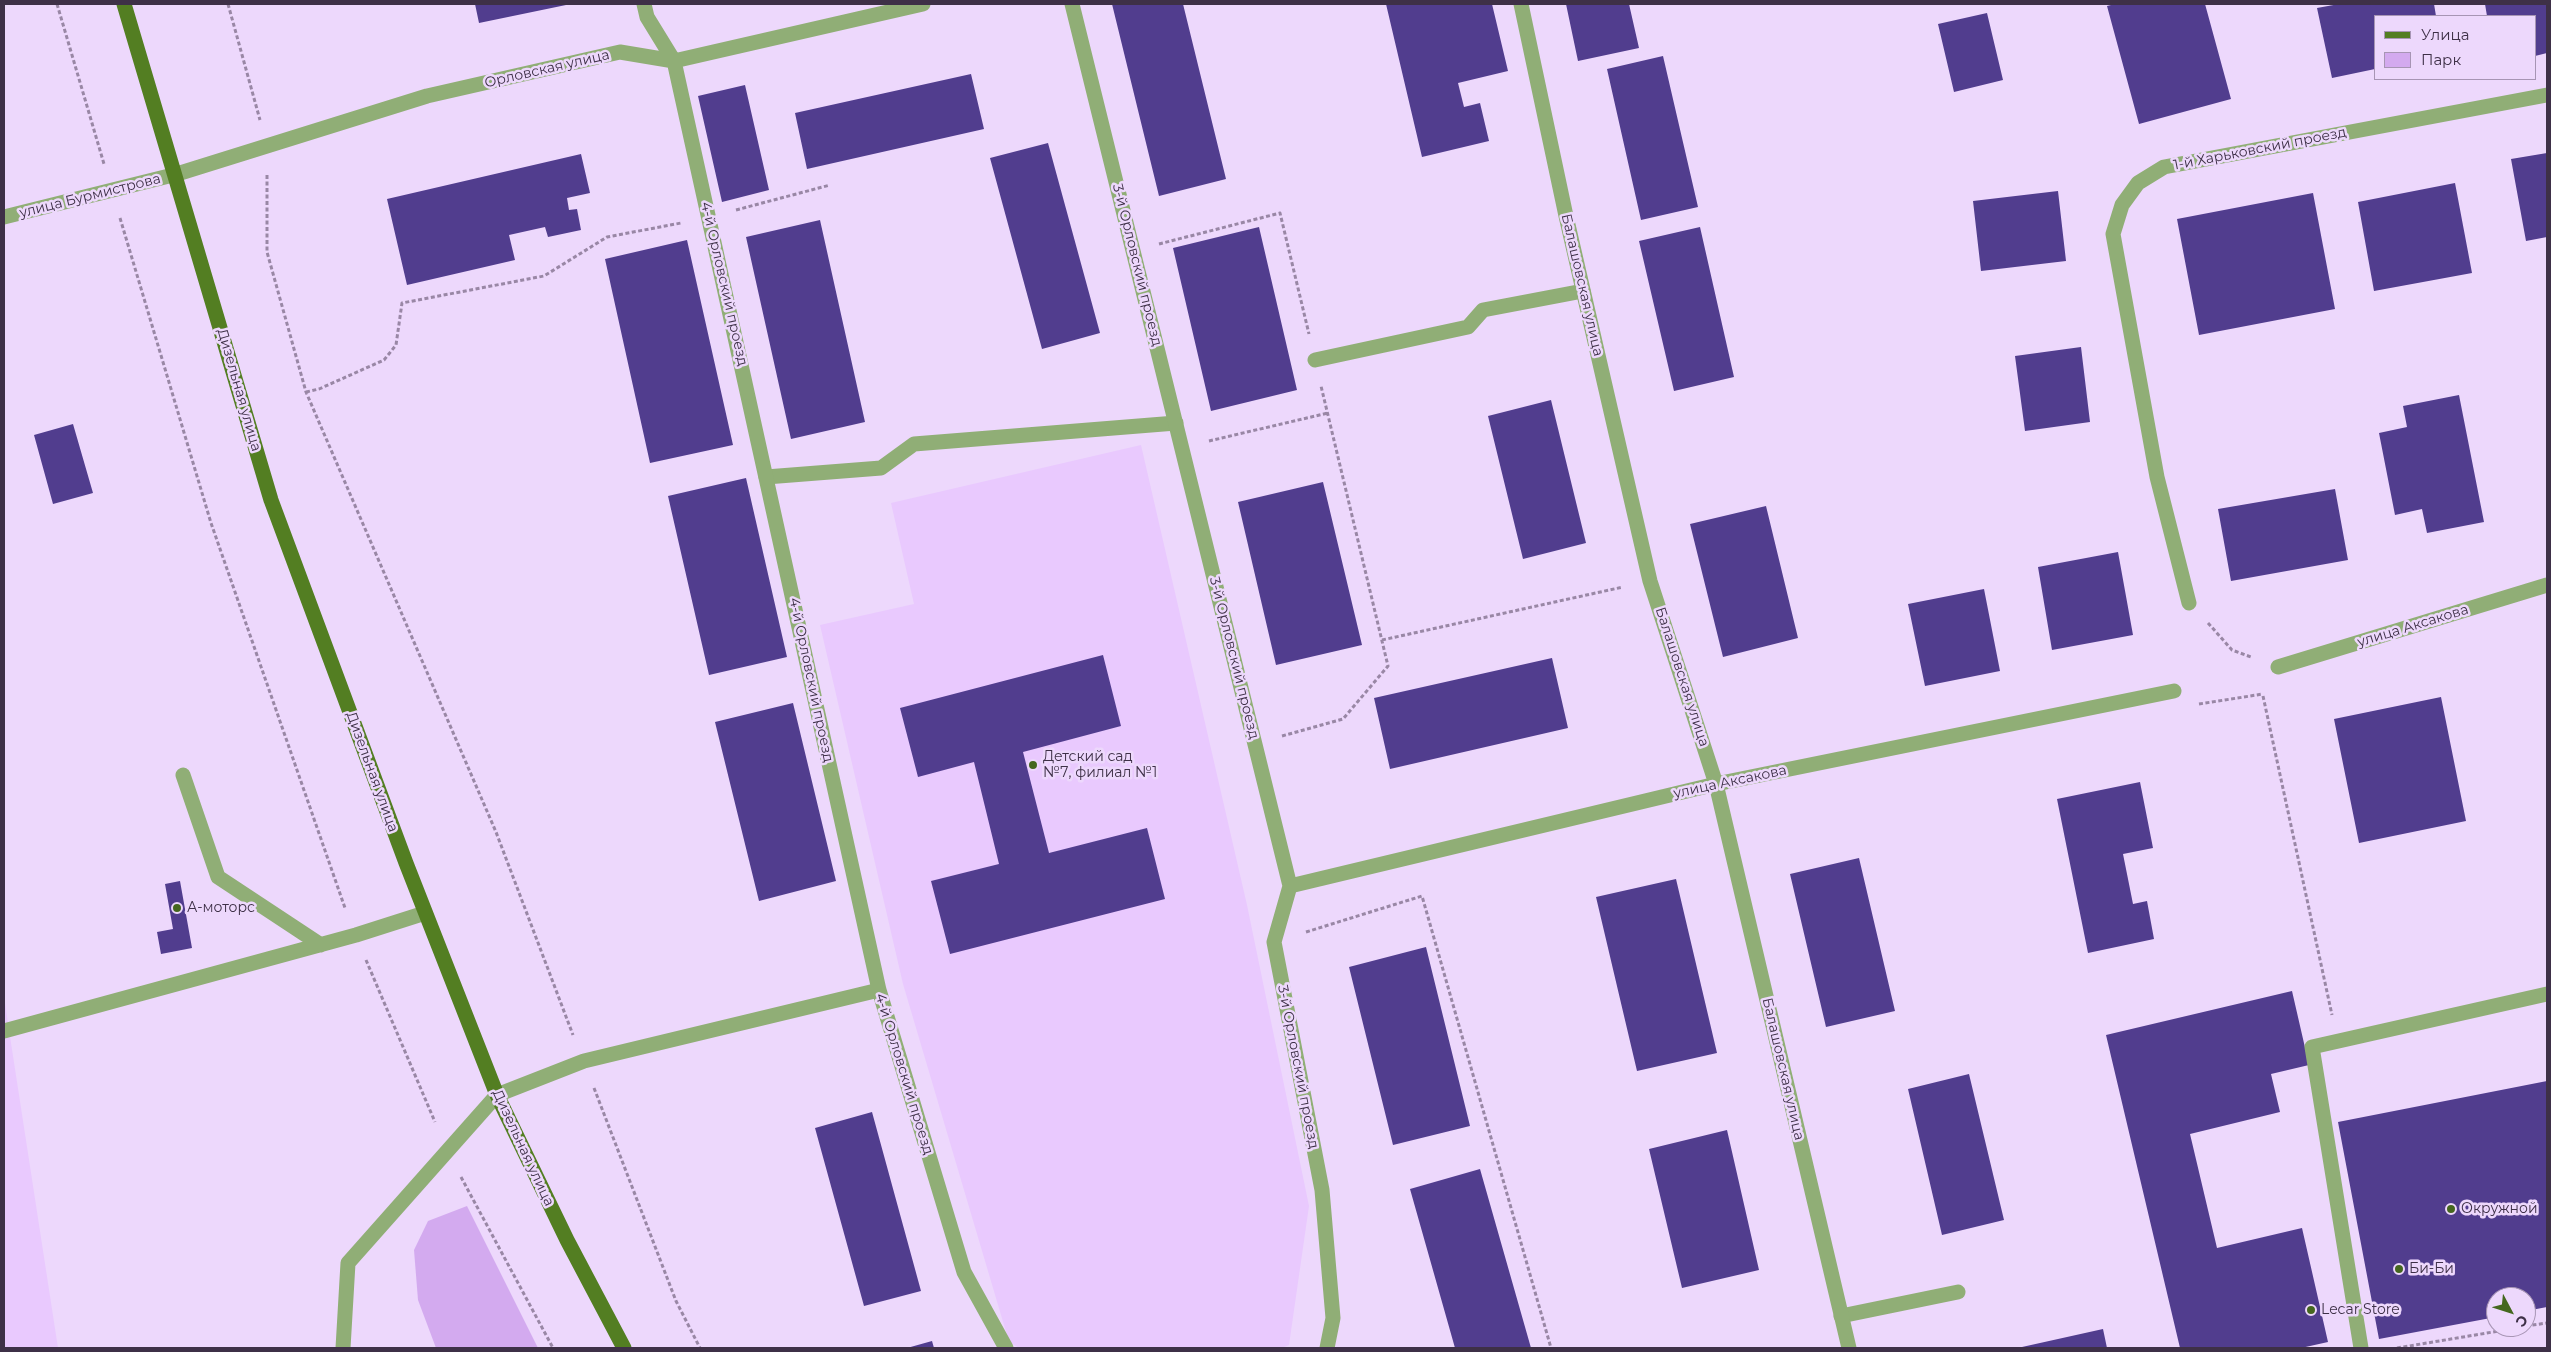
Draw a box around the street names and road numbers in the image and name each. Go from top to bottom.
street label: Орловская улица [483,46,611,92]
street label: 1-й Харьковский проезд [2172,124,2348,174]
street label: улица Бурмистрова [18,170,162,222]
street label: 3-й Орловский проезд [1109,182,1165,348]
street label: 4-й Орловский проезд [697,200,751,368]
street label: Балашовская улица [1557,212,1607,358]
street label: Дизельная улица [213,327,265,453]
street label: 3-й Орловский проезд [1206,575,1262,741]
street label: 4-й Орловский проезд [785,596,837,764]
street label: улица Аксакова [2355,601,2471,651]
street label: Балашовская улица [1652,605,1712,749]
street label: Дизельная улица [342,709,402,835]
street label: улица Аксакова [1672,762,1788,802]
street label: 3-й Орловский проезд [1274,984,1322,1150]
street label: 4-й Орловский проезд [871,991,937,1157]
street label: Балашовская улица [1758,996,1808,1142]
street label: Дизельная улица [489,1087,557,1209]

